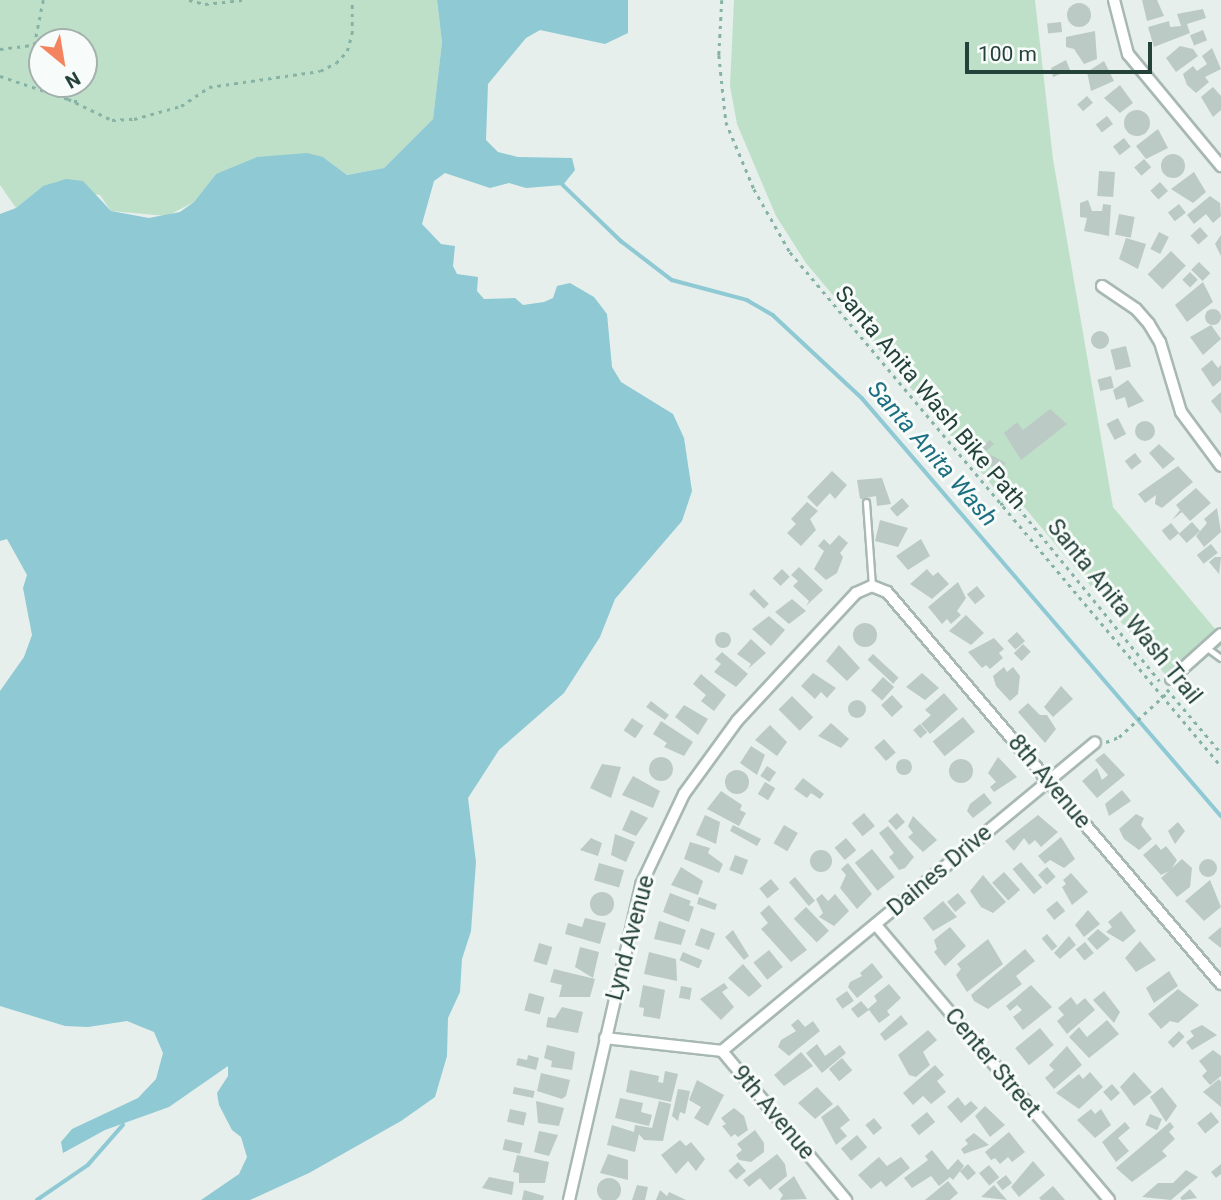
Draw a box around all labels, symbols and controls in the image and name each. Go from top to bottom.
north arrow [28,28,98,98]
scale bar [969,28,1156,72]
text: 100 m [978,42,1037,66]
text: N [61,67,84,93]
street label: Santa Anita Wash Bike Path [829,281,1031,515]
water label: Santa Anita Wash [861,375,1003,533]
street label: Santa Anita Wash Trail [1041,514,1207,710]
street label: 8th Avenue [1002,729,1096,835]
street label: Daines Drive [882,820,998,922]
street label: Lynd Avenue [601,872,661,1004]
street label: Center Street [938,1003,1046,1123]
street label: 9th Avenue [726,1060,820,1166]

